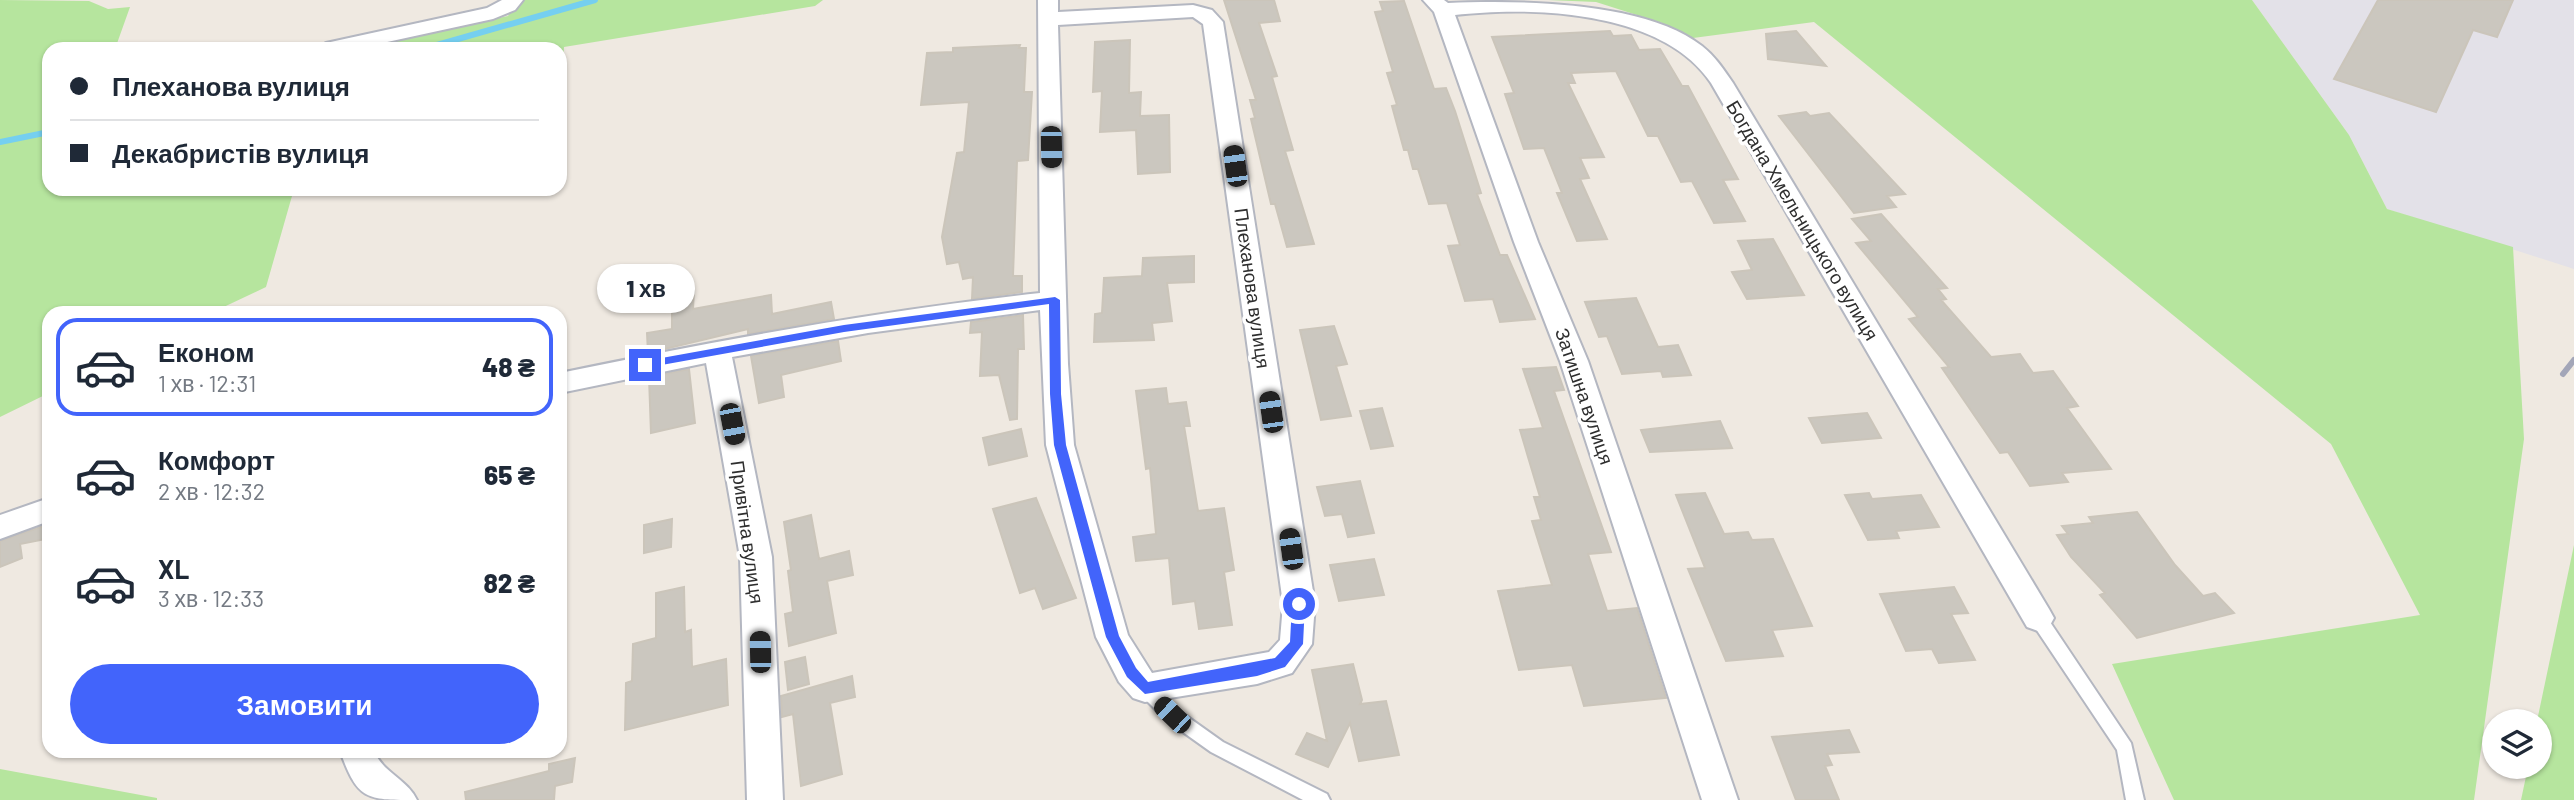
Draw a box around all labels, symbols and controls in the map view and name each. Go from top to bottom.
text: Плеханова вулиця [112,70,350,101]
street label: Богдана Хмельницького вулиця [1722,96,1884,344]
car [1041,126,1062,168]
text: Декабристів вулиця [112,137,369,168]
car [1222,144,1249,188]
street label: Плеханова вулиця [1230,206,1276,370]
callout: 1 хв [596,264,694,312]
text: 1 хв [626,274,666,302]
street label: Затишна вулиця [1551,325,1619,467]
icon: car [74,336,137,399]
text: Економ [158,336,254,367]
route end [629,349,661,381]
text: 48 ₴ [482,351,535,382]
text: 1 хв · 12:31 [158,369,256,397]
car [1258,390,1285,434]
car [718,401,747,447]
icon: car [74,444,137,507]
text: Комфорт [158,444,275,475]
text: 65 ₴ [484,459,535,490]
street label: Привітна вулиця [727,459,769,605]
text: 2 хв · 12:32 [158,477,265,505]
car [1278,527,1305,571]
icon: car [74,552,137,615]
text: XL [158,553,189,584]
text: 82 ₴ [483,567,535,598]
text: 3 хв · 12:33 [158,584,264,612]
route start [1283,588,1315,620]
car [750,631,771,673]
button: Замовити [70,664,539,744]
car [1150,693,1195,737]
map controls [2482,709,2552,779]
button: layers [2482,709,2552,779]

